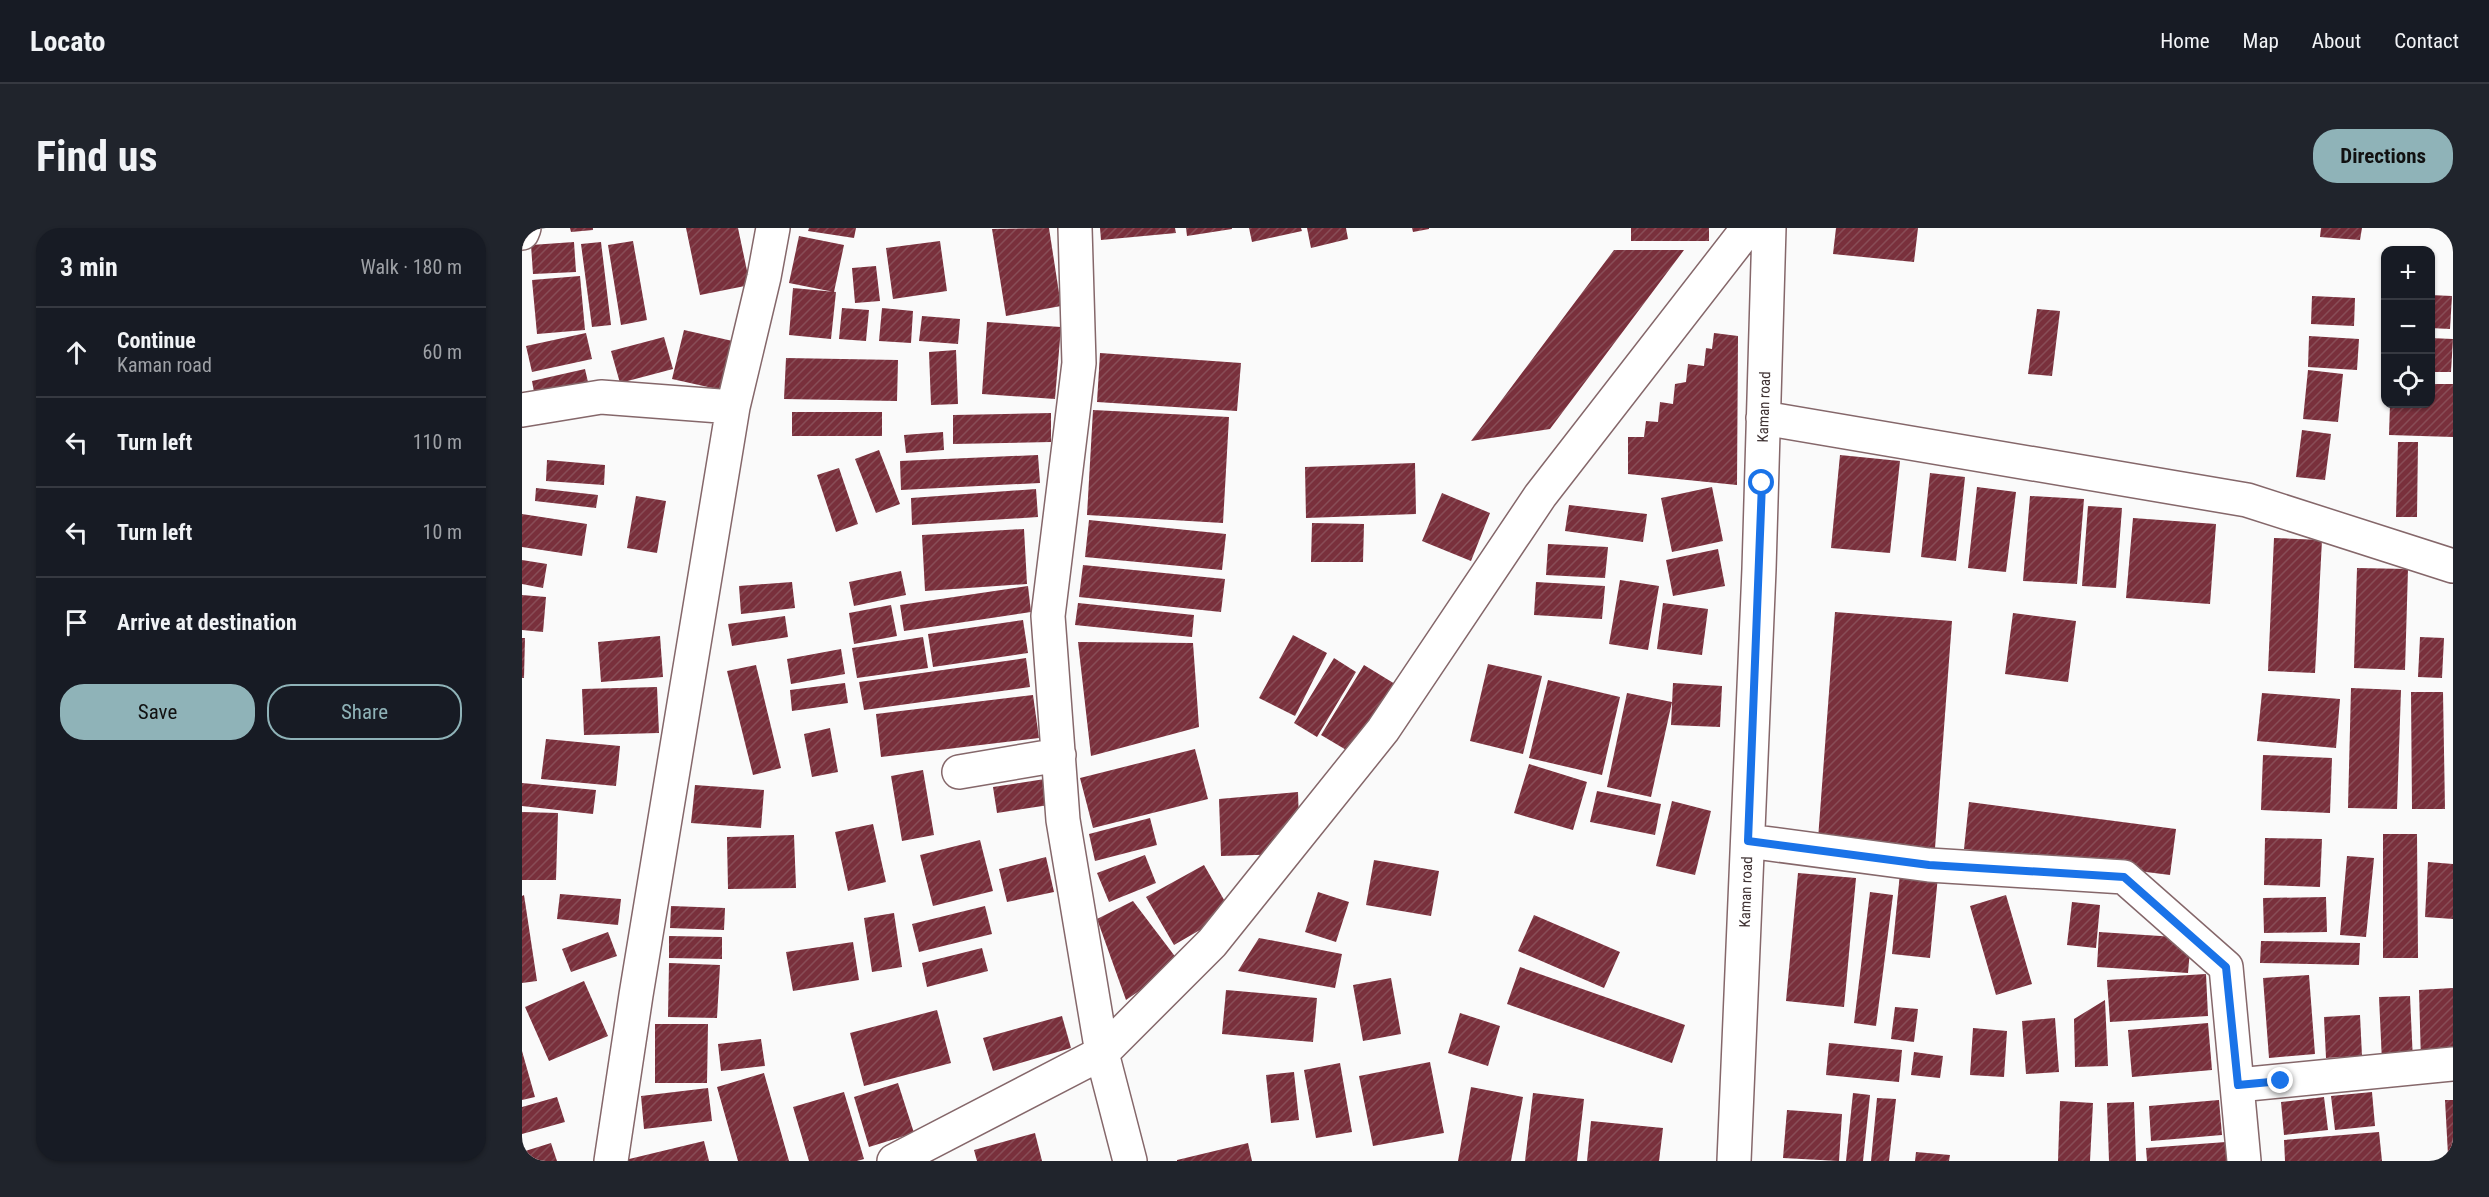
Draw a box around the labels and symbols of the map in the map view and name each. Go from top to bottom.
street label: Kaman road [1754,371,1774,443]
route start [1748,469,1774,495]
street label: Kaman road [1736,856,1756,928]
route end [2267,1067,2293,1093]

